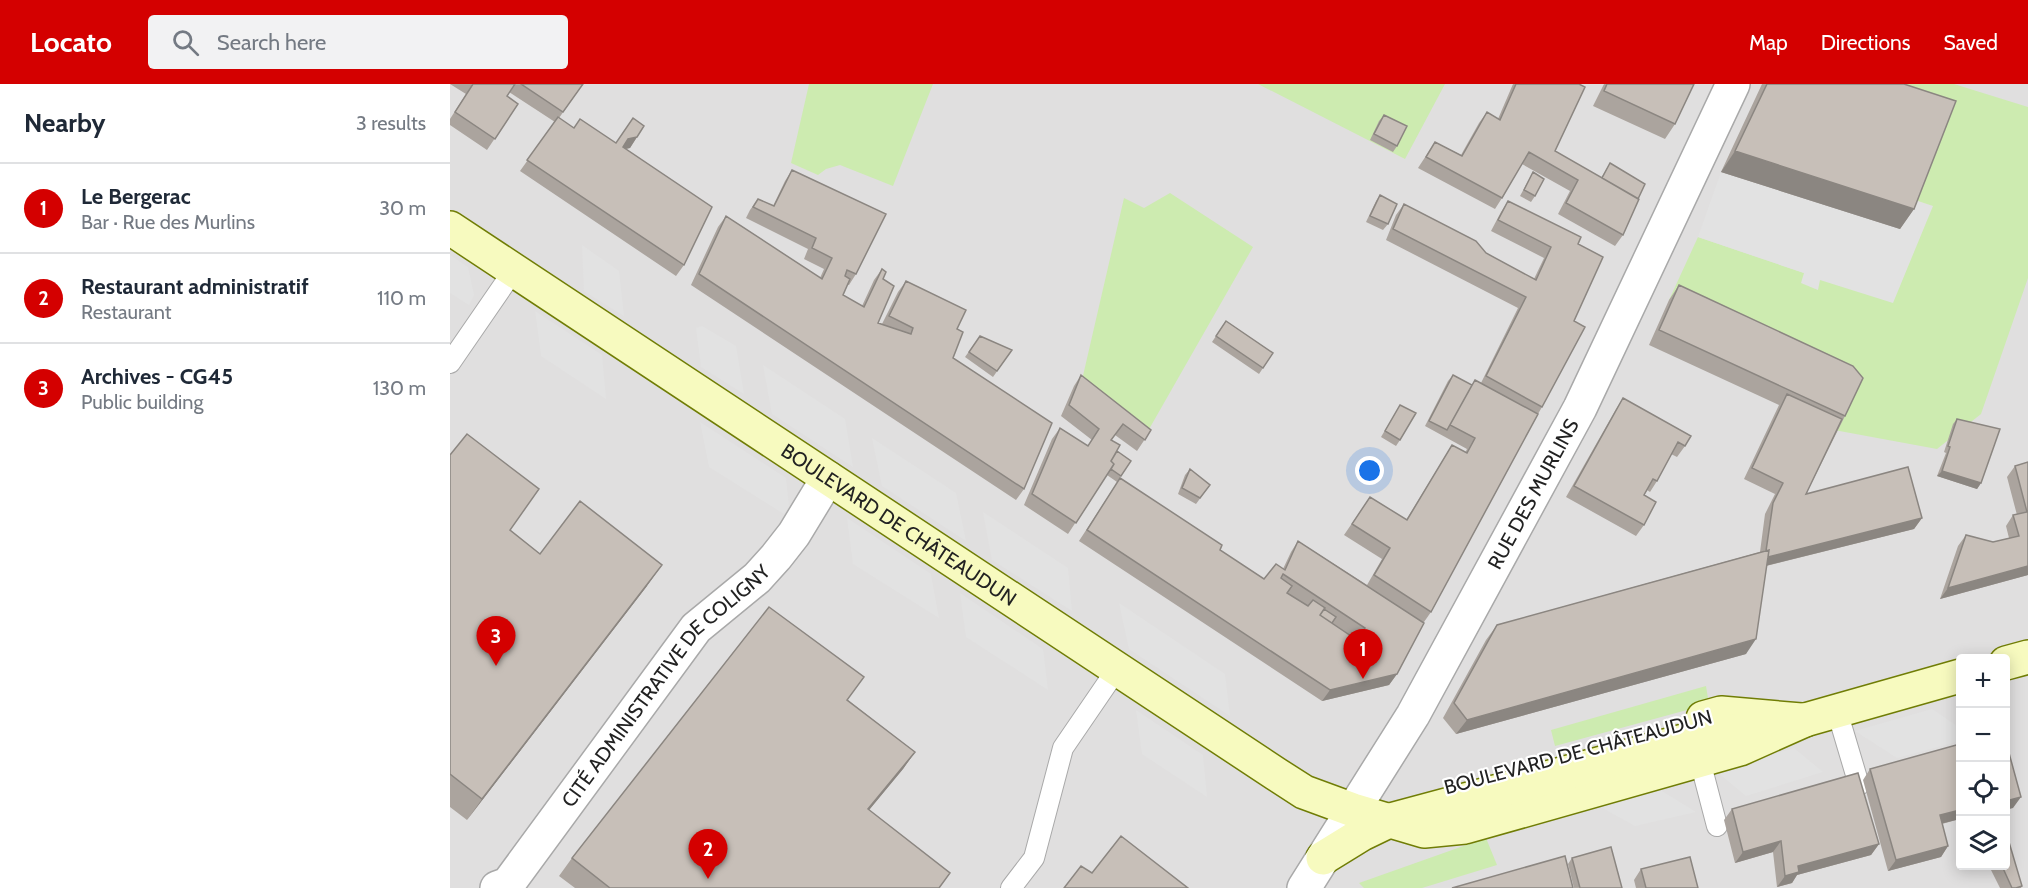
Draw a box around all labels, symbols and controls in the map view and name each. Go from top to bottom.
search box [148,15,568,69]
text: Locato [30,25,112,59]
icon: search [169,26,202,59]
text: Search here [217,29,326,56]
text: Map [1749,30,1788,55]
text: Directions [1821,30,1910,55]
text: Saved [1943,30,1998,55]
text: Nearby [24,107,105,139]
text: 3 results [356,111,426,135]
text: Le Bergerac [81,183,191,210]
text: 1 [40,196,47,220]
text: 30 m [379,196,426,220]
text: Bar · Rue des Murlins [81,210,255,234]
text: Restaurant administratif [81,273,309,300]
text: 2 [38,286,49,310]
text: 110 m [377,286,426,310]
text: Restaurant [81,300,172,324]
text: Archives - CG45 [81,363,233,390]
text: 3 [38,376,49,400]
text: 130 m [373,376,426,400]
text: Public building [81,390,203,414]
street label: RUE DES MURLINS [1483,414,1584,573]
street label: BOULEVARD DE CHÂTEAUDUN [777,438,1021,611]
your location [1355,456,1384,485]
street label: CITÉ ADMINISTRATIVE DE COLIGNY [557,559,776,812]
pin: 3 [476,616,516,666]
pin: 1 [1344,630,1382,679]
map controls [1956,654,2010,870]
button: + [1956,654,2010,708]
street label: BOULEVARD DE CHÂTEAUDUN [1441,705,1715,799]
button: − [1956,708,2010,762]
button: locate [1956,762,2010,816]
button: layers [1956,816,2010,870]
pin: 2 [688,830,728,879]

